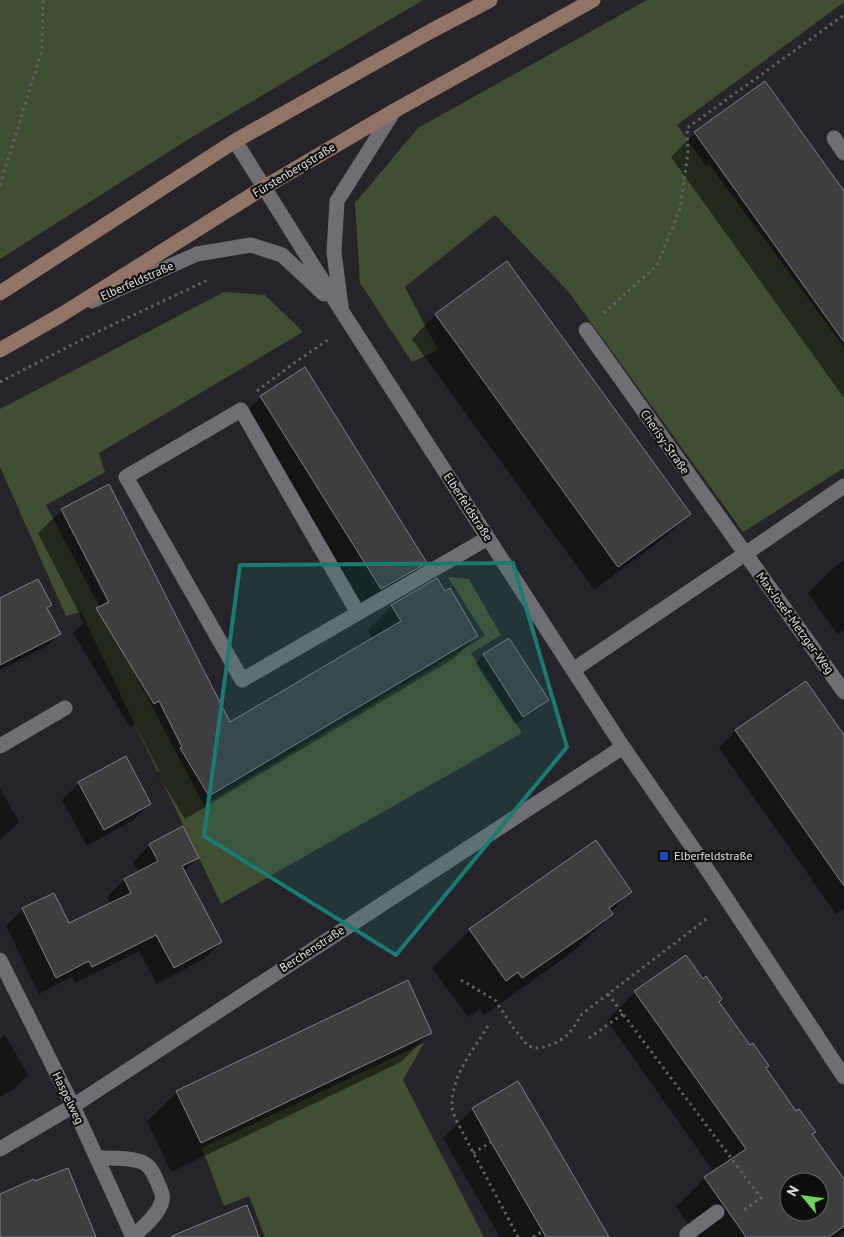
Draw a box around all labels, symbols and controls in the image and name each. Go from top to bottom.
street label: Fürstenbergstraße [250,139,338,200]
street label: Elberfeldstraße [98,258,176,303]
street label: Cherisy-Straße [638,407,693,477]
street label: Elberfeldstraße [441,470,496,544]
street label: Max-Josef-Metzger-Weg [753,569,837,677]
place label: Elberfeldstraße [674,848,753,863]
marker: Elberfeldstraße [658,850,670,862]
street label: Berchenstraße [277,922,347,975]
street label: Haspelweg [49,1069,88,1126]
north arrow [779,1172,829,1222]
text: N [783,1182,803,1199]

